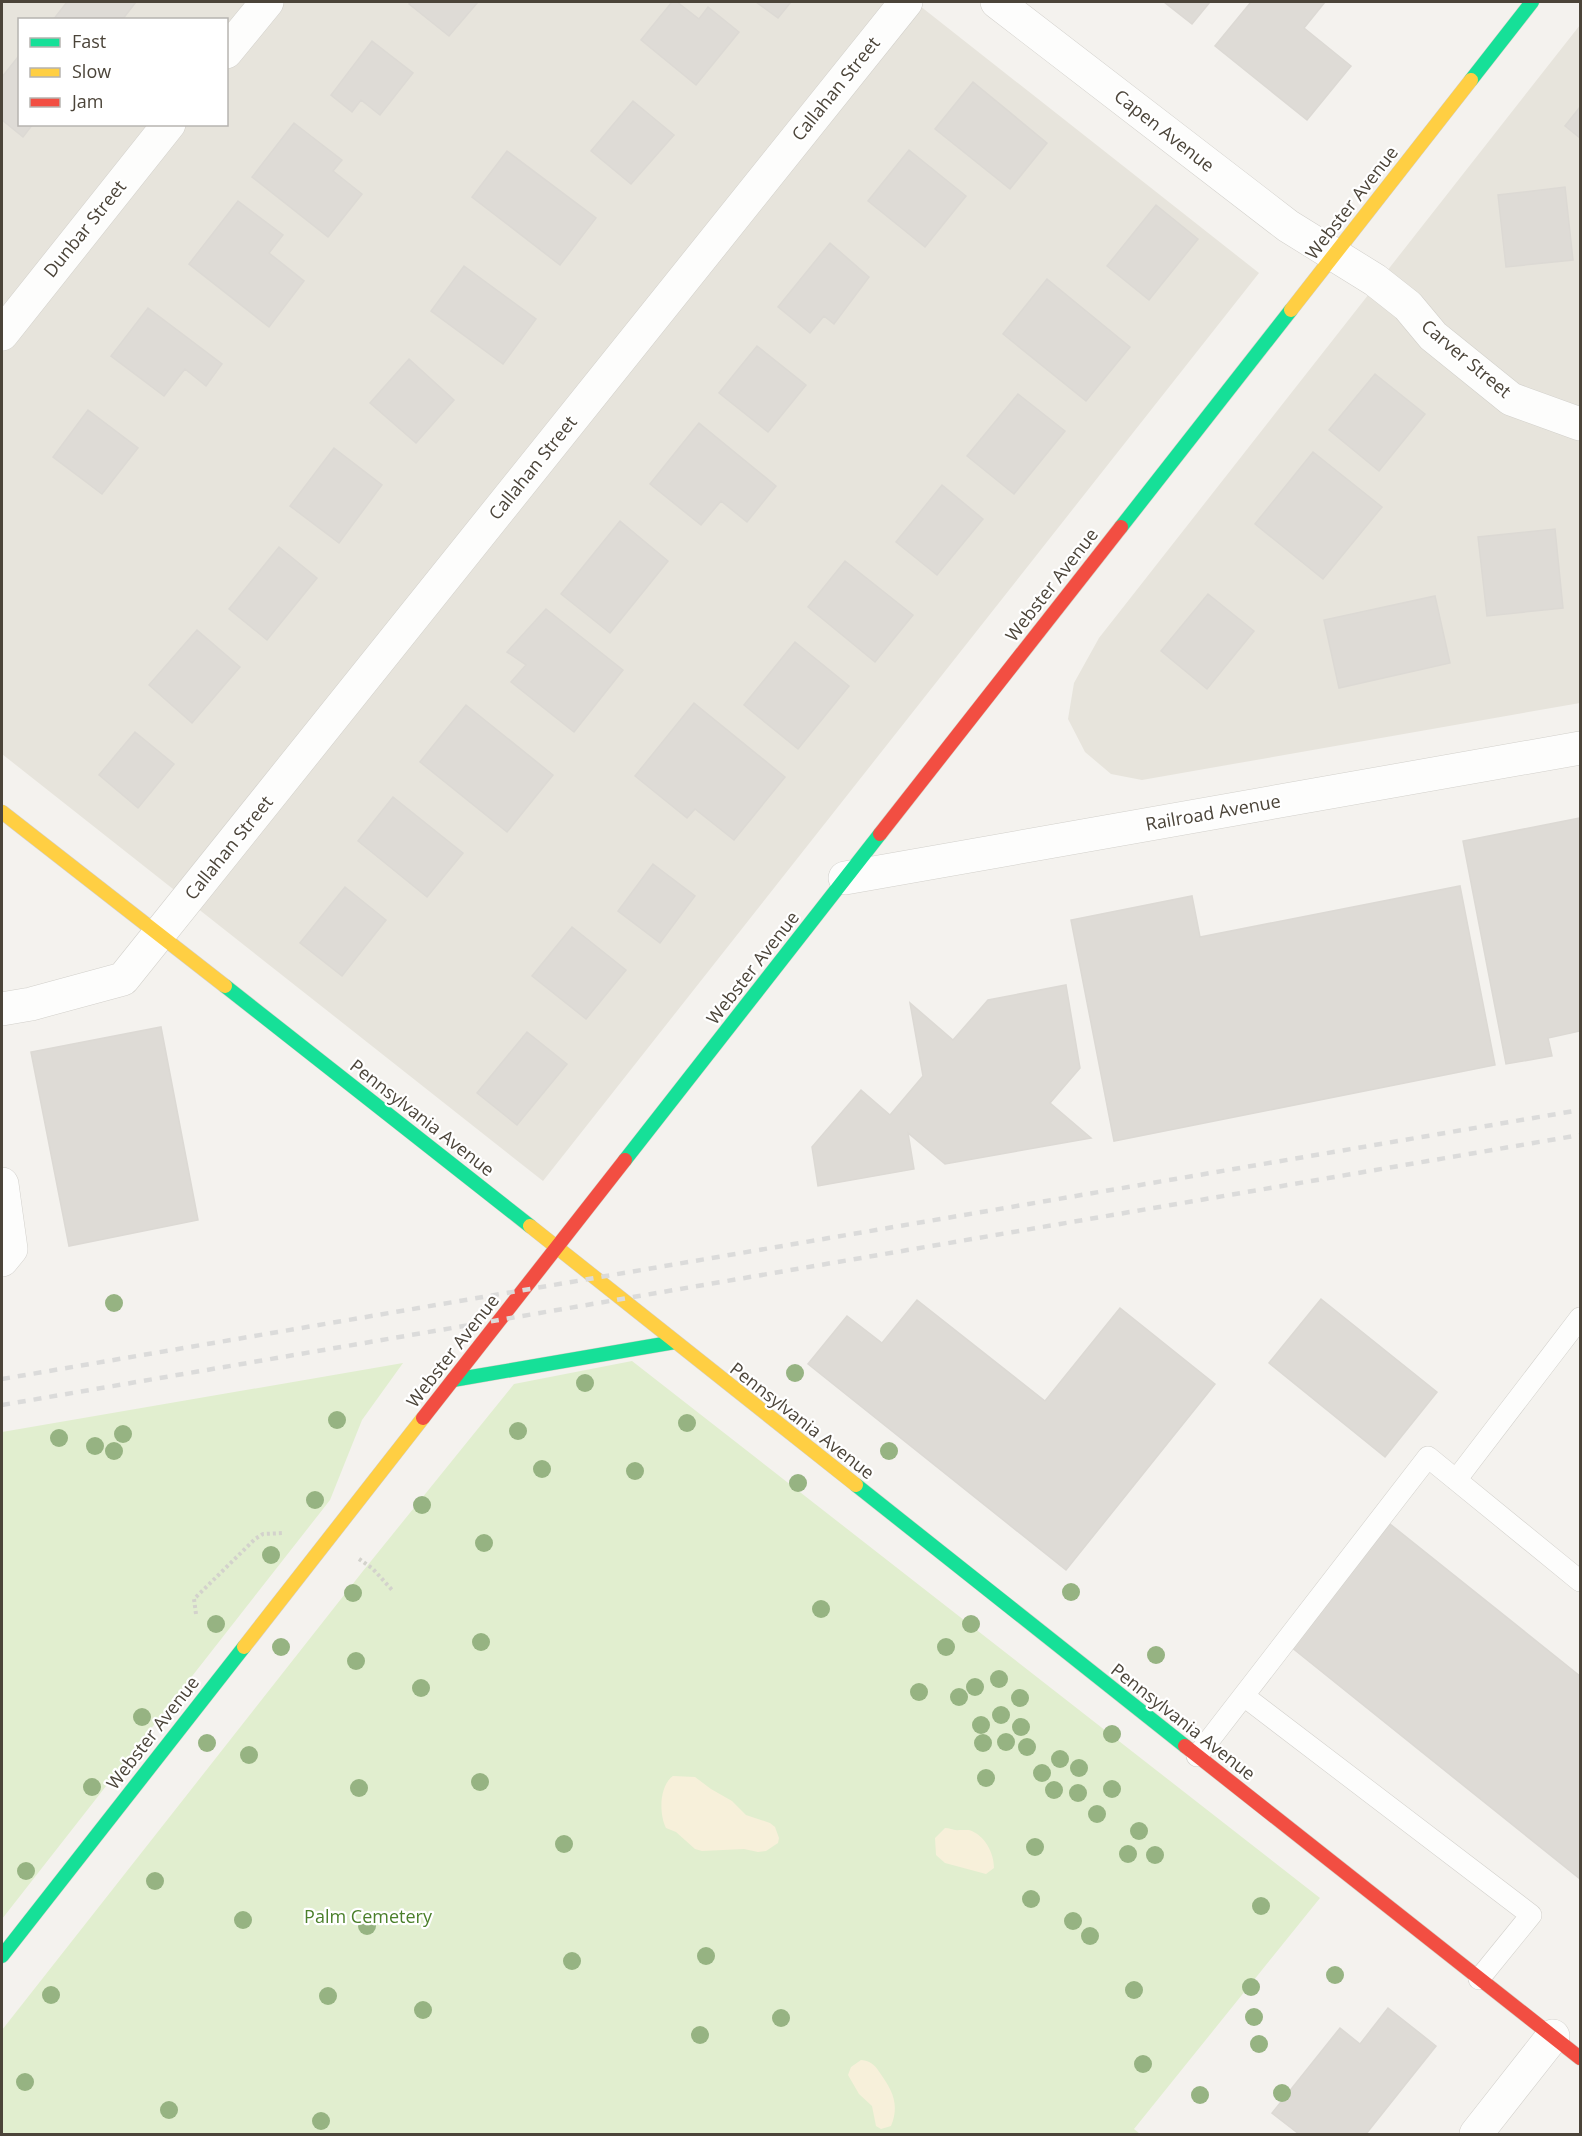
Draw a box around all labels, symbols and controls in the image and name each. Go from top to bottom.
legend [18,18,228,126]
text: Fast [72,29,106,53]
street label: Callahan Street [786,31,885,145]
text: Slow [72,59,111,83]
street label: Capen Avenue [1110,84,1220,177]
text: Jam [70,89,104,113]
street label: Webster Avenue [1299,141,1403,264]
street label: Dunbar Street [38,175,131,282]
street label: Carver Street [1417,314,1517,403]
street label: Callahan Street [483,410,582,524]
street label: Webster Avenue [999,523,1103,646]
street label: Railroad Avenue [1143,788,1282,836]
street label: Callahan Street [179,790,278,904]
street label: Webster Avenue [700,906,804,1029]
street label: Pennsylvania Avenue [345,1053,500,1181]
street label: Webster Avenue [400,1289,504,1412]
street label: Pennsylvania Avenue [725,1356,880,1484]
street label: Pennsylvania Avenue [1106,1657,1261,1785]
street label: Webster Avenue [100,1671,204,1794]
park label: Palm Cemetery [304,1904,433,1928]

